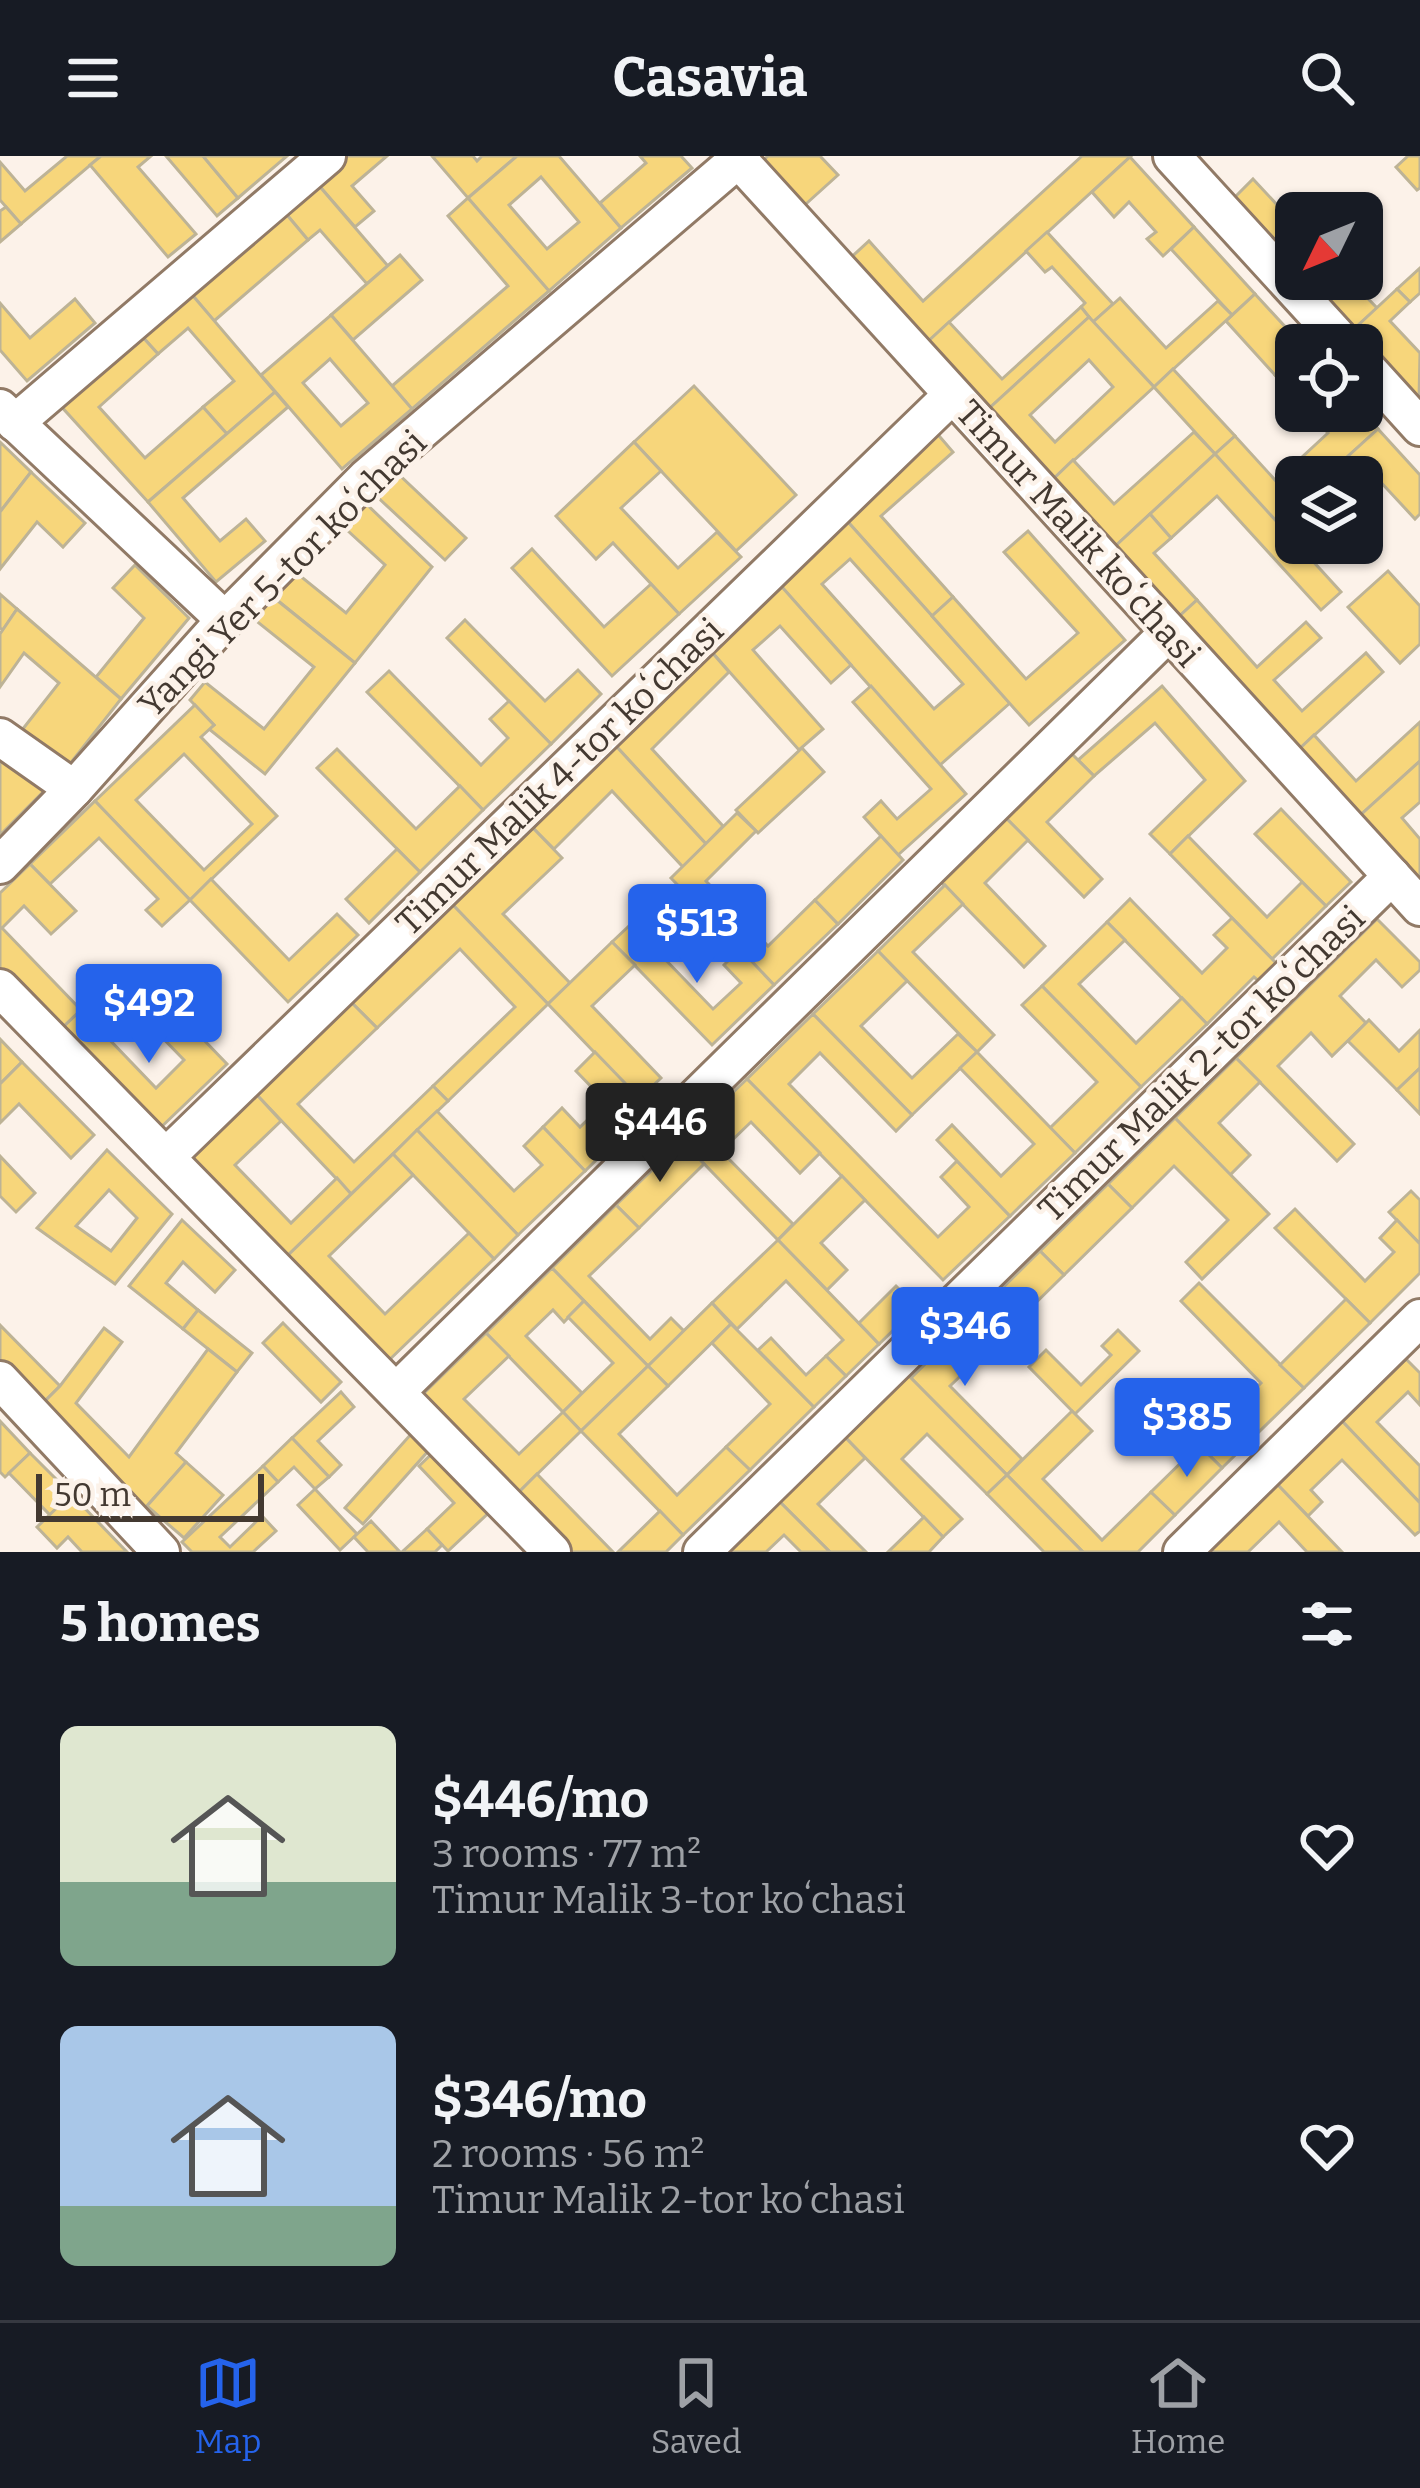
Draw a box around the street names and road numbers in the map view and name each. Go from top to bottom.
street label: Timur Malik koʻchasi [947,391,1210,676]
street label: Yangi Yer 5-tor koʻchasi [130,421,436,727]
street label: Timur Malik 4-tor koʻchasi [387,609,732,945]
street label: Timur Malik 2-tor koʻchasi [1029,896,1374,1231]

